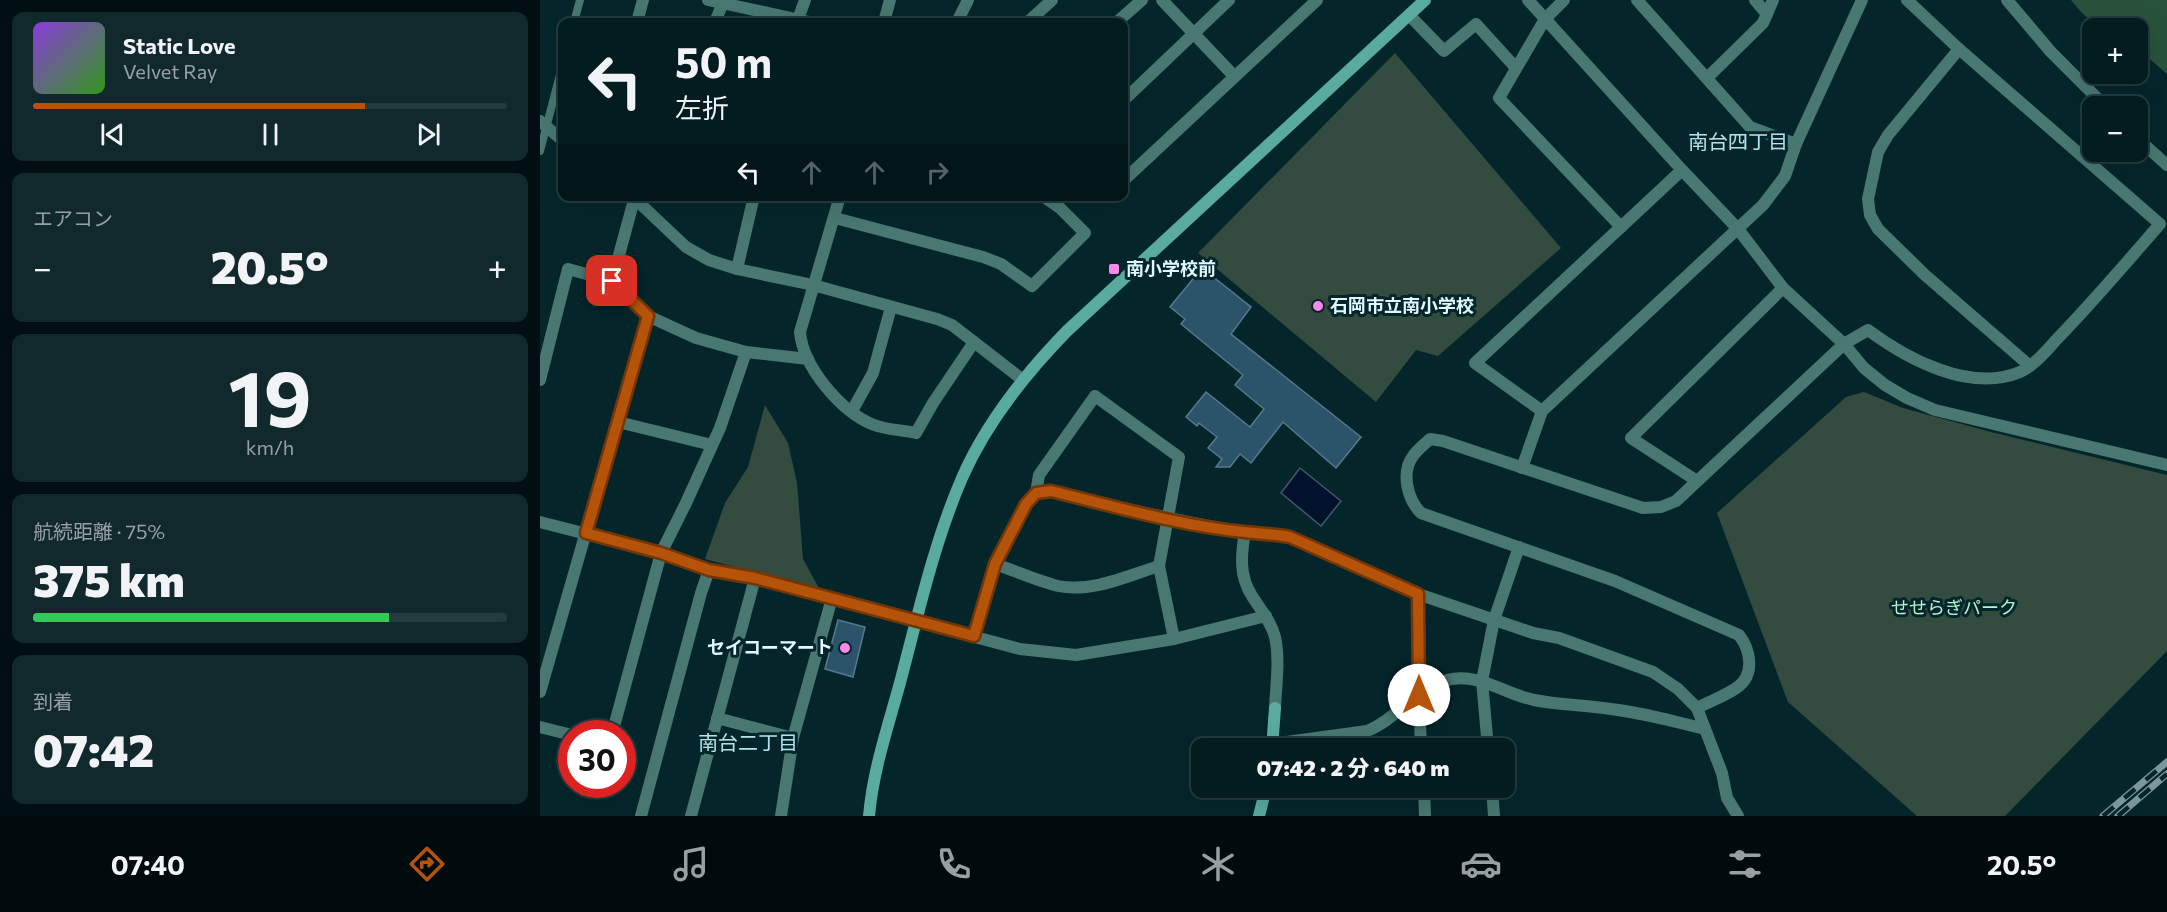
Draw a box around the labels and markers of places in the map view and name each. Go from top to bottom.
pin [586,255,637,306]
place label: 南小学校前 [1126,257,1216,279]
marker: 南小学校前 [1107,262,1121,276]
place label: 石岡市立南小学校 [1330,294,1474,316]
marker: 石岡市立南小学校 [1311,299,1325,313]
place label: セイコーマート [707,636,833,658]
marker: セイコーマート [838,641,852,655]

